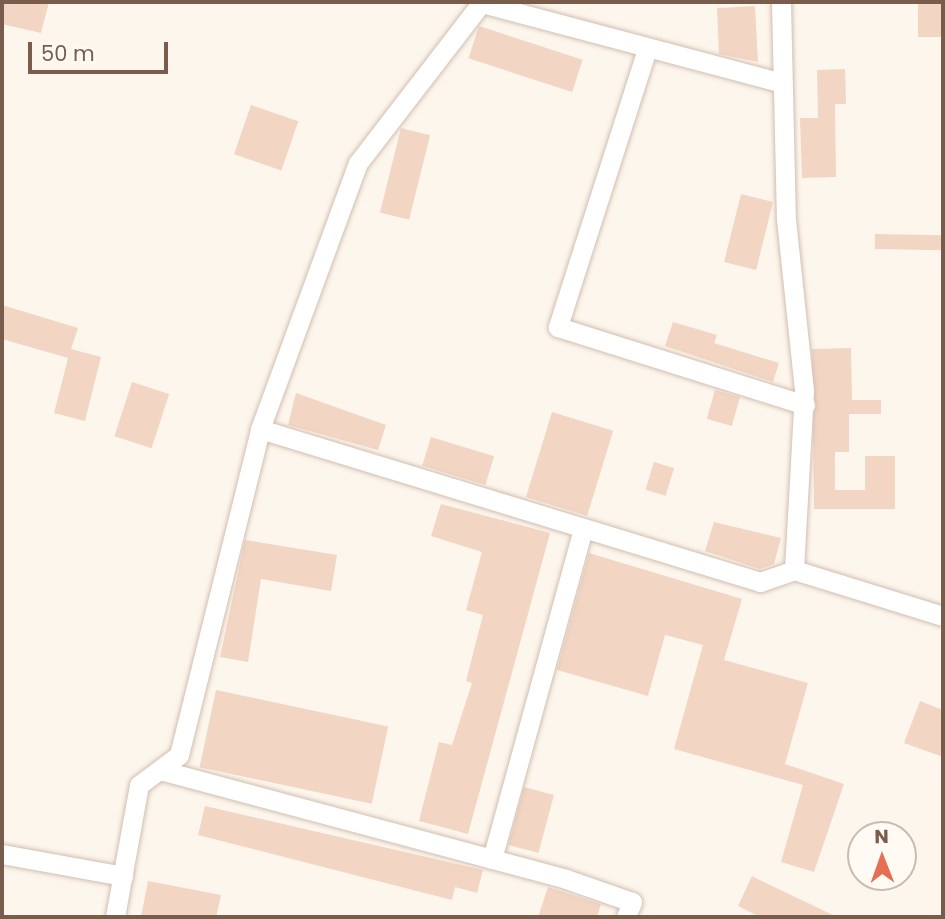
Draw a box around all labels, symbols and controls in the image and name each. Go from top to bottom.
scale bar [32,28,172,72]
text: 50 m [41,39,95,68]
north arrow [847,821,917,891]
text: N [874,823,889,850]

